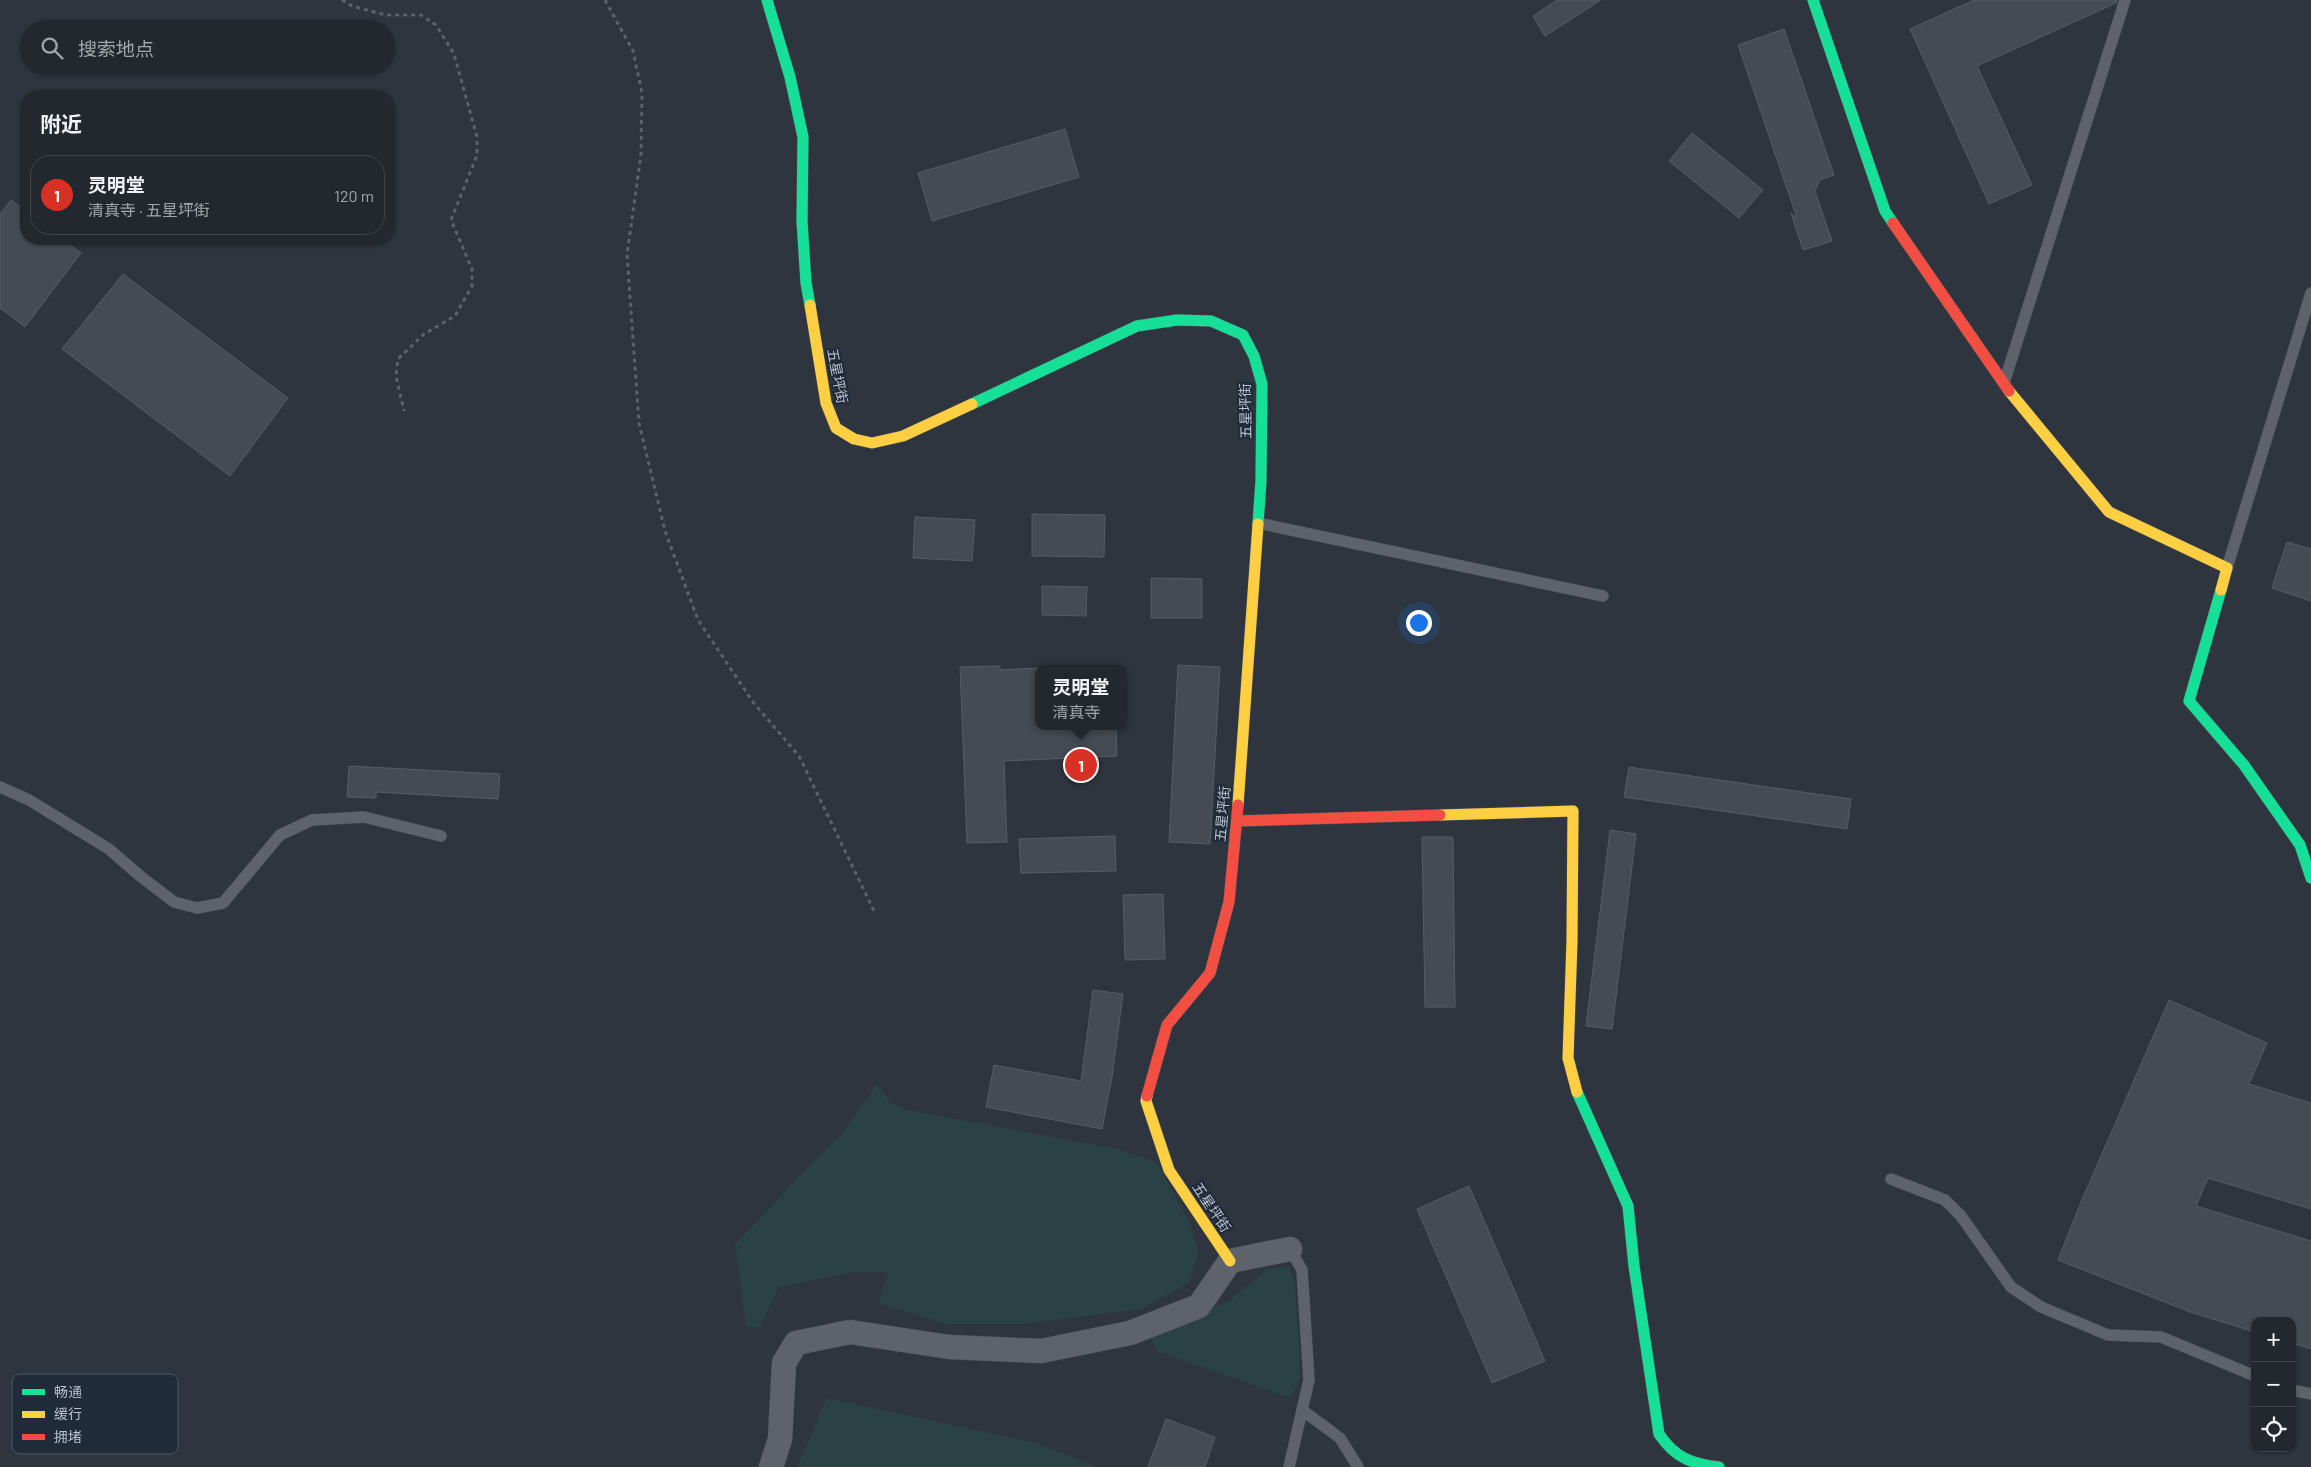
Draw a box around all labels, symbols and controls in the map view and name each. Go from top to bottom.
search box [20,20,395,75]
icon: search [38,34,66,62]
text: 搜索地点 [78,37,154,60]
text: 附近 [40,111,82,136]
text: 灵明堂 [88,173,145,196]
text: 1 [54,186,60,205]
text: 120 m [334,186,374,205]
text: 清真寺 · 五星坪街 [88,200,210,219]
street label: 五星坪街 [824,347,852,405]
street label: 五星坪街 [1236,383,1254,439]
your location [1406,610,1432,636]
popup [1035,665,1127,730]
text: 灵明堂 [1052,675,1110,698]
text: 清真寺 [1052,702,1101,721]
pin: 1 [1065,746,1097,784]
street label: 五星坪街 [1211,785,1233,843]
street label: 五星坪街 [1189,1179,1235,1235]
map controls [2251,1317,2296,1452]
button: + [2251,1317,2296,1362]
button: − [2251,1362,2296,1407]
legend [12,1374,178,1454]
text: 畅通 [54,1383,82,1400]
text: 缓行 [54,1405,82,1422]
button: locate [2251,1407,2296,1452]
text: 拥堵 [54,1428,82,1445]

